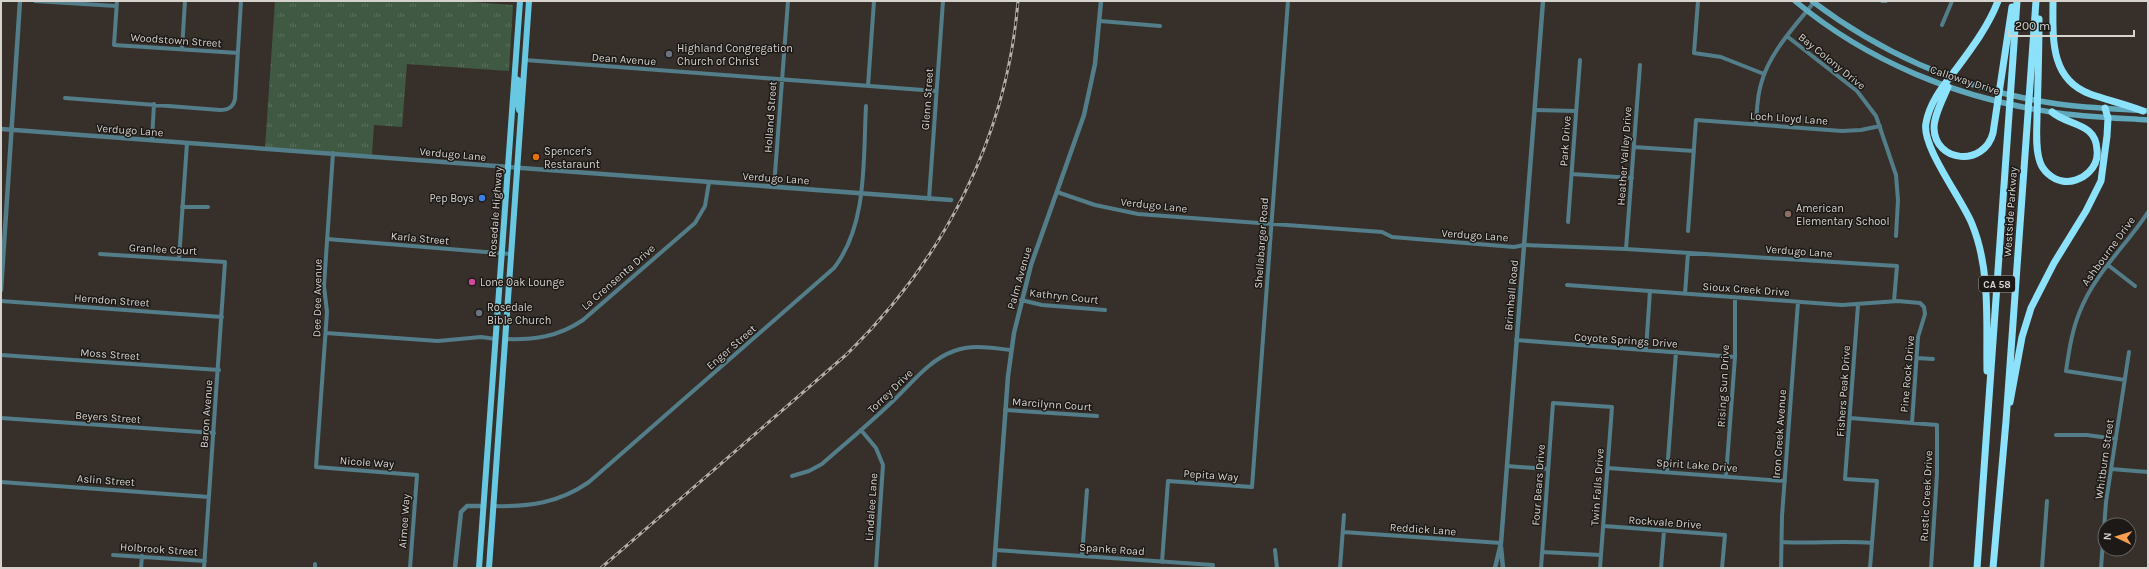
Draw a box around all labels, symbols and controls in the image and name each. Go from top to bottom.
scale bar [2009,12,2134,38]
text: 200 m [2015,19,2050,33]
street label: Bay Colony Drive [1796,30,1868,93]
street label: Woodstown Street [130,31,222,50]
place label: Highland Congregation Church of Christ [677,42,793,68]
marker: Highland Congregation Church of Christ [664,49,674,59]
street label: Dean Avenue [591,51,657,68]
street label: Calloway Drive [1928,63,2002,98]
street label: Glenn Street [919,68,936,130]
street label: Holland Street [762,81,779,153]
street label: Heather Valley Drive [1615,106,1634,206]
street label: Loch Lloyd Lane [1750,109,1829,128]
street label: Park Drive [1557,115,1574,167]
street label: Verdugo Lane [96,122,164,139]
street label: Verdugo Lane [419,145,487,164]
place label: Spencer's Restaraunt [544,145,600,171]
marker: Spencer's Restaraunt [531,152,541,162]
street label: Rosedale Highway [486,166,505,258]
street label: Westside Parkway [2001,167,2020,258]
street label: Verdugo Lane [742,170,810,187]
place label: Pep Boys [429,192,474,205]
marker: Pep Boys [477,193,487,203]
street label: Verdugo Lane [1120,196,1188,215]
street label: Shellabarger Road [1252,197,1271,289]
place label: American Elementary School [1796,202,1889,228]
marker: American Elementary School [1783,209,1793,219]
street label: Ashbourne Drive [2079,214,2138,288]
street label: Verdugo Lane [1441,227,1509,244]
street label: Karla Street [390,229,450,248]
street label: Granlee Court [129,241,197,258]
street label: La Crensenta Drive [579,242,658,313]
street label: Verdugo Lane [1765,243,1833,260]
street label: Palm Avenue [1004,245,1035,311]
street label: Dee Dee Avenue [310,258,325,337]
street label: Brimhall Road [1502,259,1521,331]
place label: Lone Oak Lounge [480,276,565,289]
road number: CA 58 [1979,276,2015,292]
marker: Lone Oak Lounge [467,277,477,287]
street label: Sioux Creek Drive [1702,280,1790,299]
street label: Kathryn Court [1029,286,1099,307]
street label: Herndon Street [74,291,150,310]
place label: Rosedale Bible Church [487,301,551,327]
marker: Rosedale Bible Church [474,308,484,318]
street label: Enger Street [704,322,759,372]
street label: Coyote Springs Drive [1574,330,1678,351]
street label: Pine Rock Drive [1898,335,1917,413]
street label: Rising Sun Drive [1715,344,1732,428]
street label: Fishers Peak Drive [1834,344,1853,437]
street label: Moss Street [80,346,140,363]
street label: Torrey Drive [865,366,916,416]
street label: Baron Avenue [198,379,215,449]
street label: Iron Creek Avenue [1770,389,1789,479]
street label: Marcilynn Court [1012,395,1092,414]
street label: Beyers Street [75,409,141,426]
street label: Whitburn Street [2092,418,2117,500]
street label: Four Bears Drive [1529,444,1548,526]
street label: Twin Falls Drive [1588,448,1607,526]
street label: Rustic Creek Drive [1918,450,1935,542]
street label: Nicole Way [339,454,395,471]
street label: Spirit Lake Drive [1656,456,1739,475]
street label: Pepita Way [1183,467,1239,484]
street label: Aslin Street [77,472,135,489]
street label: Lindalee Lane [863,472,880,541]
street label: Aimee Way [396,493,413,549]
street label: Rockvale Drive [1628,513,1702,532]
north arrow [2097,517,2137,557]
street label: Reddick Lane [1389,521,1457,538]
text: N [2101,532,2114,541]
street label: Holbrook Street [120,540,198,559]
street label: Spanke Road [1079,541,1145,558]

